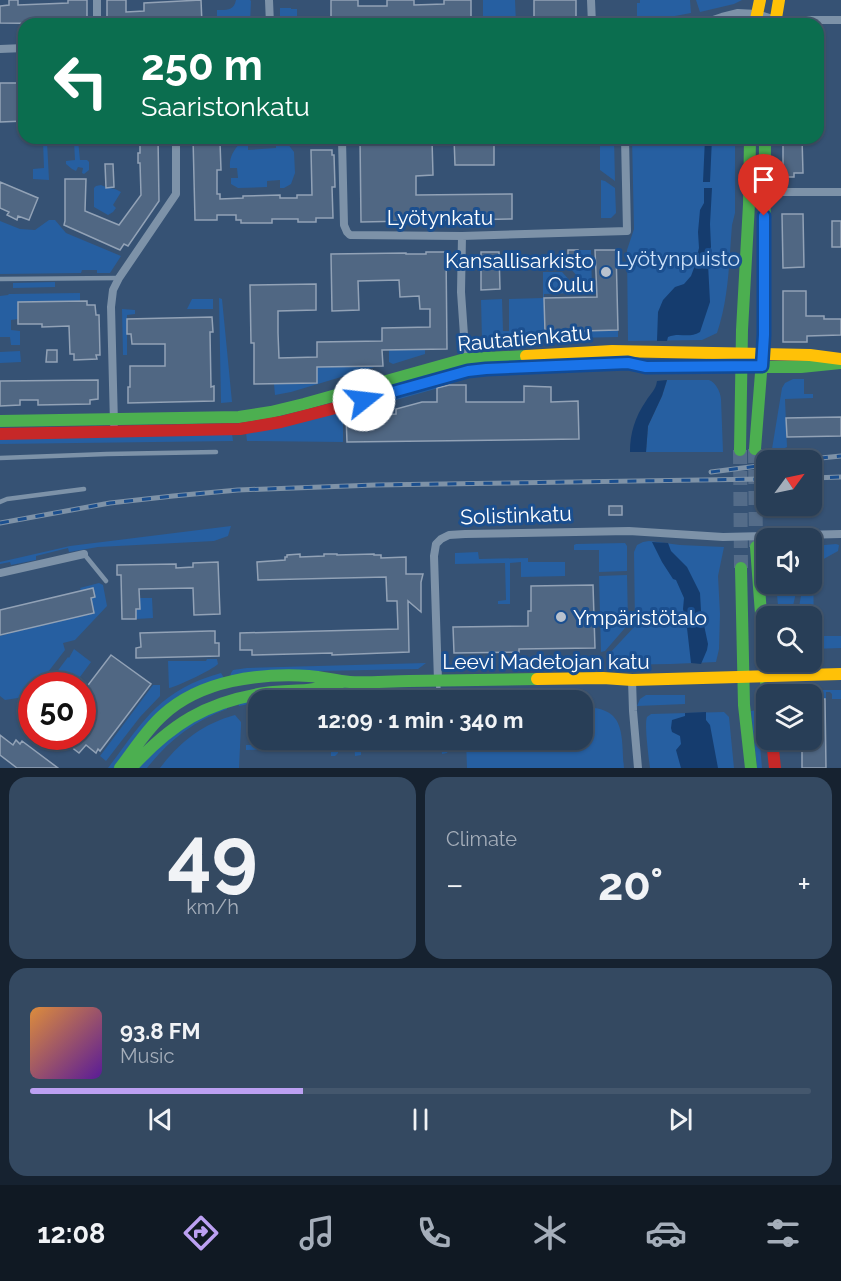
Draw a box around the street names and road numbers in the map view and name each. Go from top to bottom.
street label: Lyötynkatu [387,205,493,230]
street label: Rautatienkatu [456,320,592,356]
street label: Solistinkatu [460,501,572,529]
street label: Leevi Madetojan katu [442,649,650,674]

